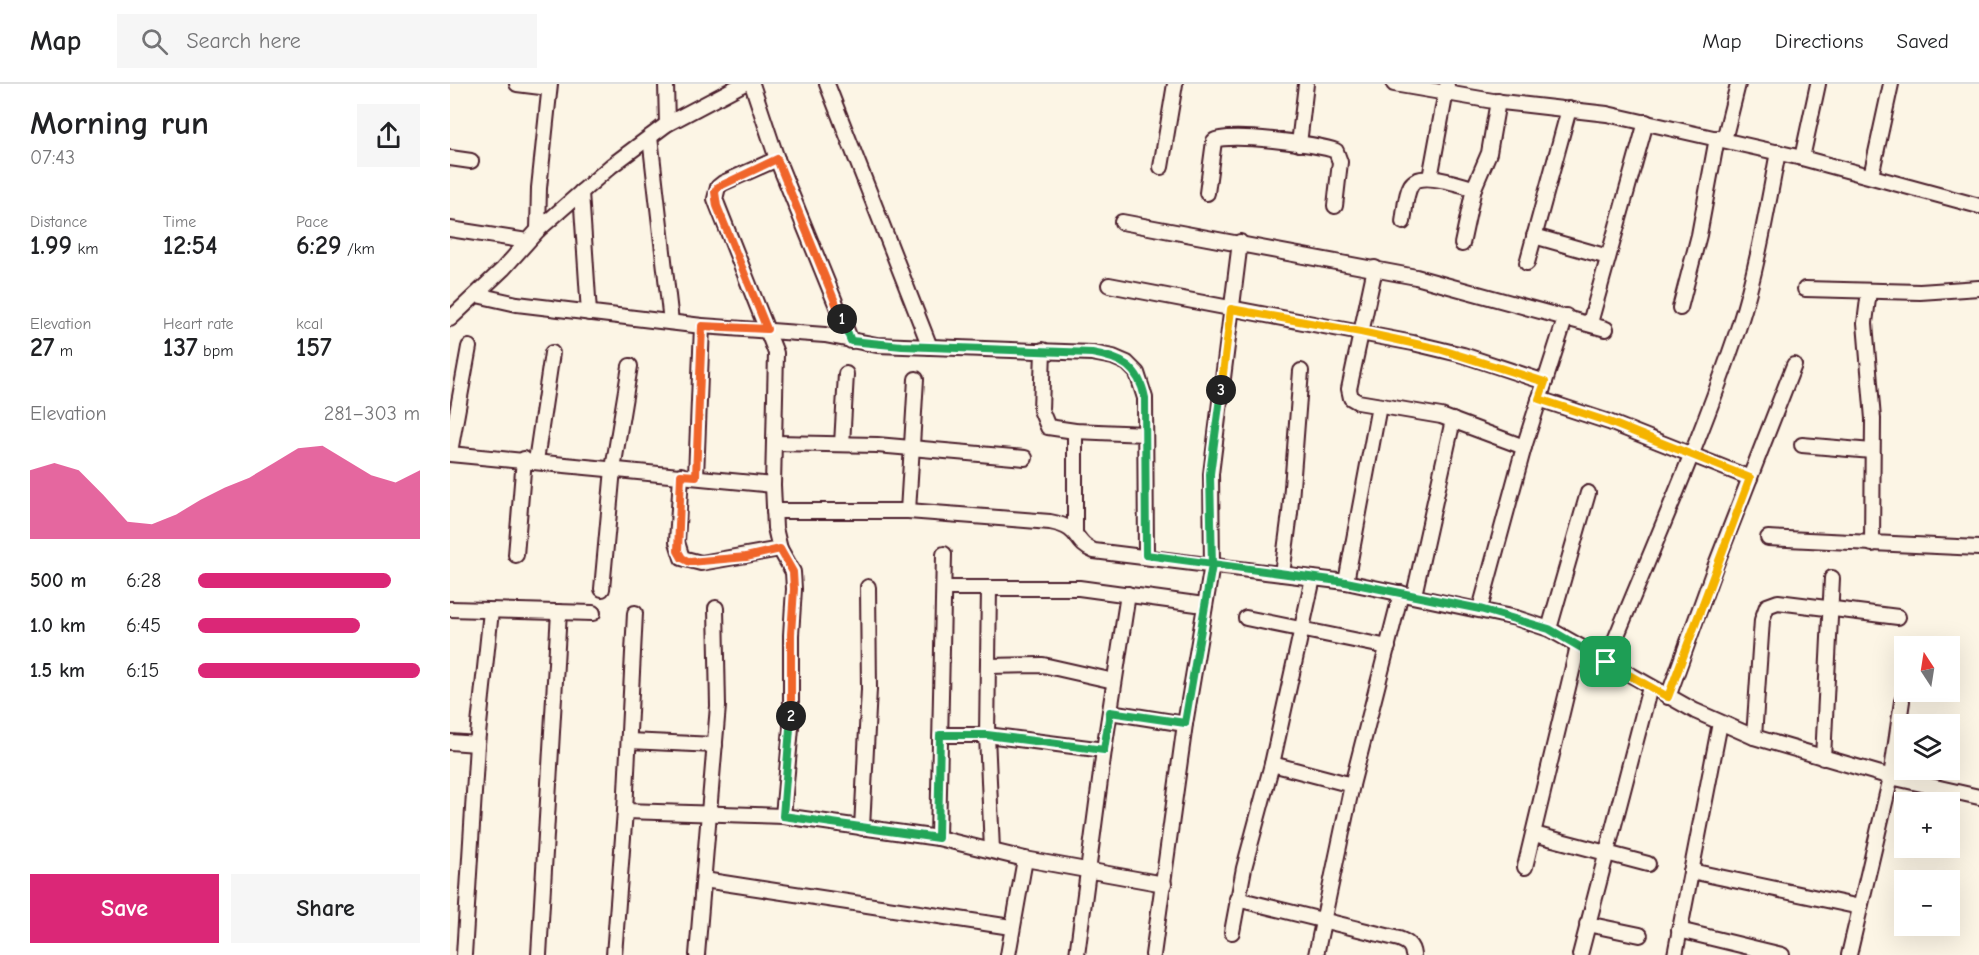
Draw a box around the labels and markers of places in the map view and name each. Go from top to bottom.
pin: 1 [827,304,857,334]
pin: 3 [1206,375,1236,405]
pin [1580,636,1631,687]
pin: 2 [776,701,806,731]

